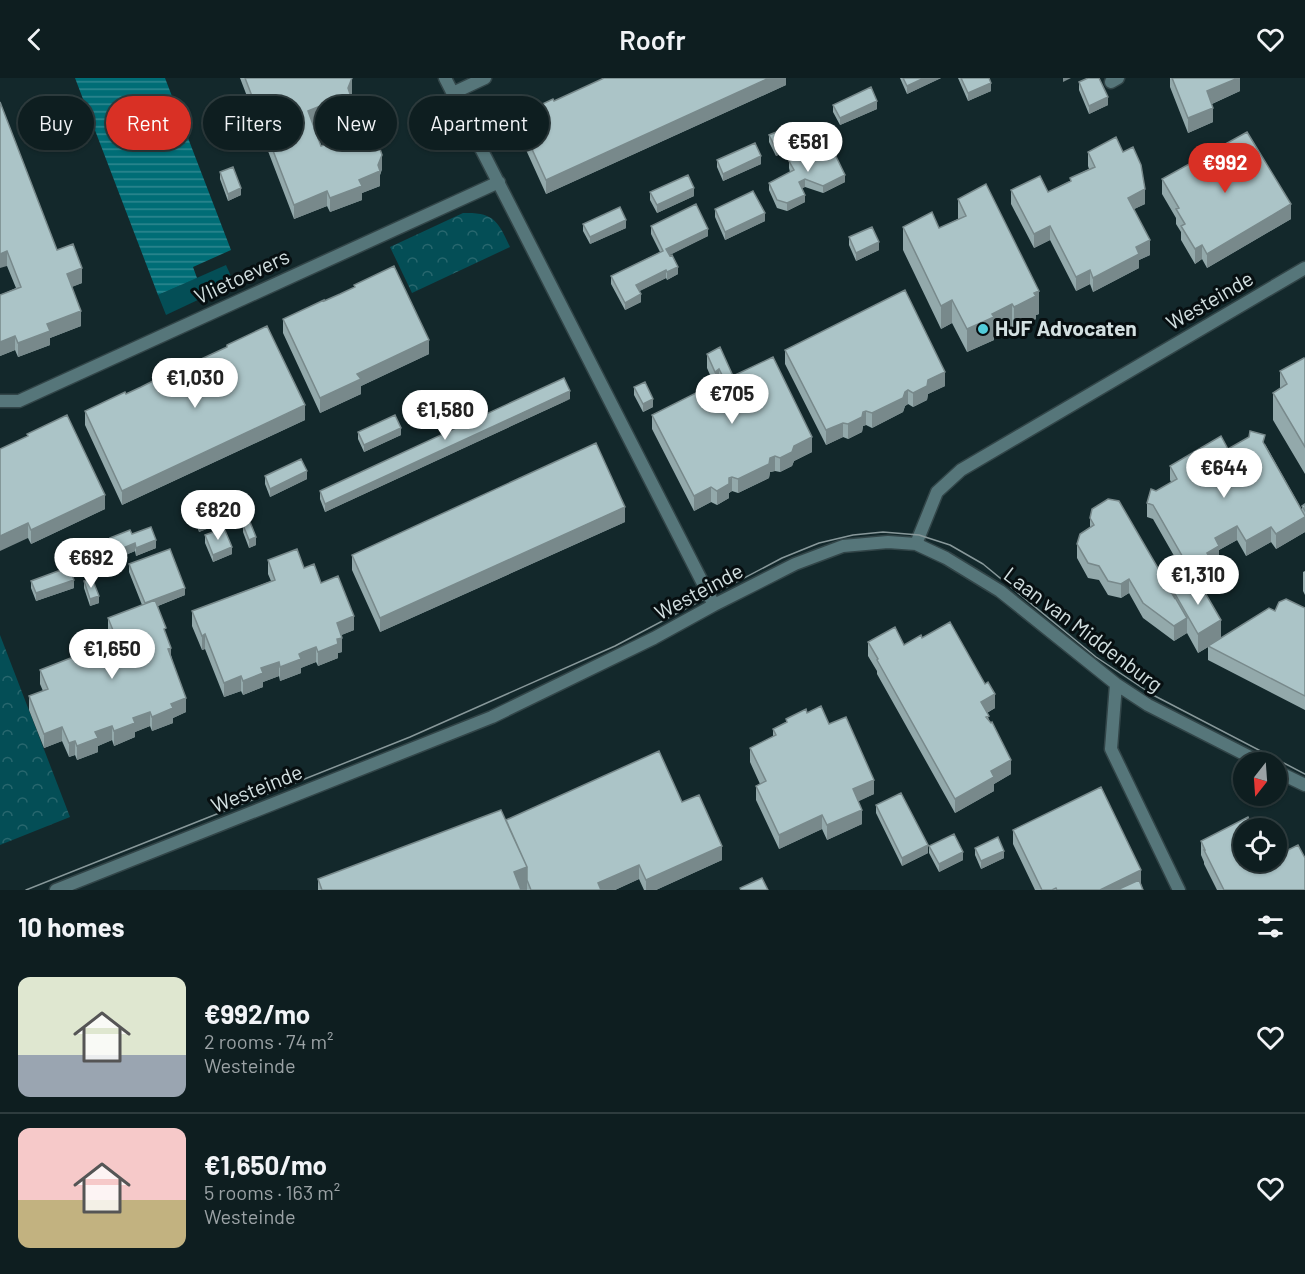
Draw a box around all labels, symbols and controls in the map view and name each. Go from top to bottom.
icon: back [18,23,51,56]
text: Roofr [619,23,686,55]
icon: heart [1254,23,1287,56]
chip: Buy [18,96,94,150]
chip: Rent [106,96,191,150]
chip: Filters [203,96,303,150]
chip: New [315,96,397,150]
chip: Apartment [409,96,549,150]
pin: €581 [772,122,844,173]
text: €581 [787,129,829,153]
pin: €992 [1189,143,1261,194]
text: €992 [1202,150,1248,174]
street label: Vlietoevers [190,243,293,308]
street label: Westeinde [1161,265,1257,335]
place label: HJF Advocaten [995,315,1137,340]
marker: HJF Advocaten [976,322,990,336]
pin: €1,030 [146,358,244,409]
text: €1,030 [166,365,224,389]
pin: €705 [696,374,768,425]
text: €705 [710,381,754,405]
pin: €1,580 [396,390,494,441]
text: €1,580 [416,397,474,421]
pin: €644 [1188,448,1260,499]
text: €644 [1200,455,1248,479]
pin: €820 [182,490,254,541]
text: €820 [195,497,241,521]
pin: €692 [55,538,127,589]
text: €692 [68,545,114,569]
pin: €1,310 [1149,555,1247,606]
street label: Westeinde [650,557,747,624]
street label: Laan van Middenburg [1000,561,1168,697]
text: €1,310 [1171,562,1225,586]
pin: €1,650 [63,629,161,680]
text: €1,650 [83,636,141,660]
north arrow [1233,752,1287,806]
map controls [1233,752,1287,872]
street label: Westeinde [207,758,306,817]
button: locate [1233,818,1287,872]
icon: filters [1254,910,1287,943]
text: 10 homes [18,911,125,942]
text: €992/mo [204,998,310,1029]
icon: home [66,1001,138,1073]
icon: heart [1254,1021,1287,1054]
text: 2 rooms · 74 m² [204,1029,334,1053]
text: Westeinde [204,1053,296,1077]
text: €1,650/mo [204,1149,327,1180]
icon: home [66,1152,138,1224]
icon: heart [1254,1172,1287,1205]
text: 5 rooms · 163 m² [204,1180,340,1204]
text: Westeinde [204,1204,296,1228]

